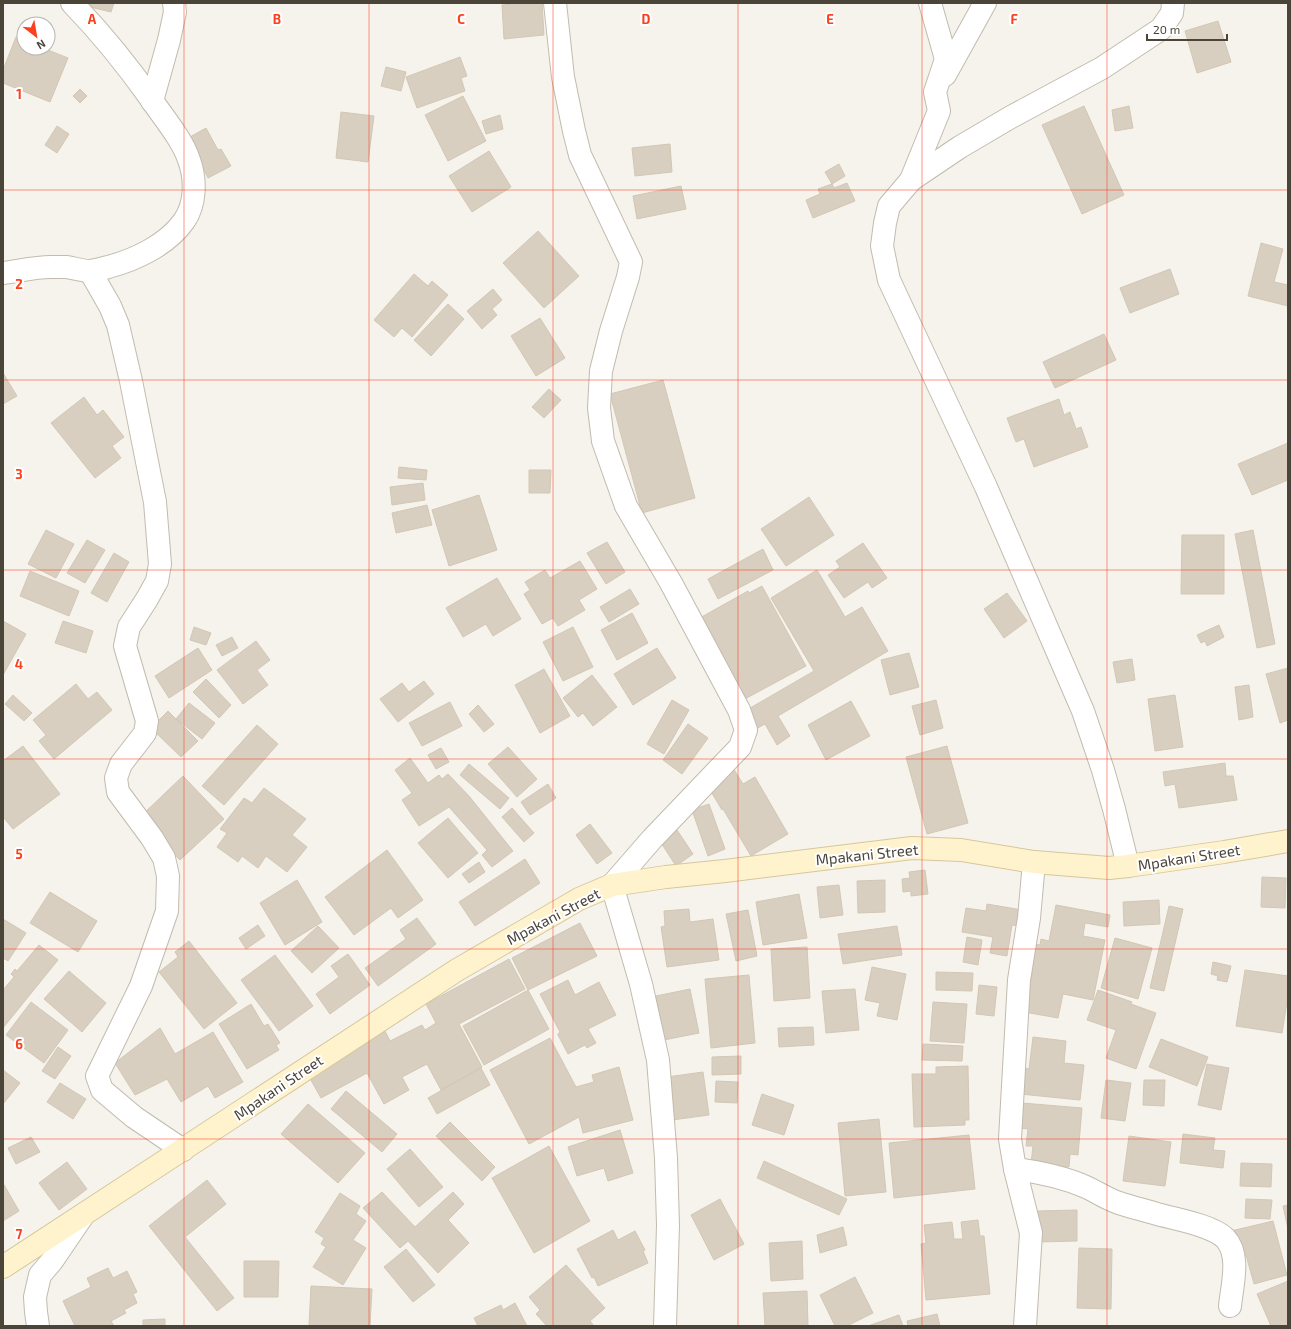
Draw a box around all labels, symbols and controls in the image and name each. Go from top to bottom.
text: A [88,11,97,27]
text: B [273,11,281,27]
text: C [457,11,465,27]
text: D [642,11,651,27]
text: E [826,11,834,27]
text: F [1010,11,1018,27]
north arrow [16,16,56,56]
scale bar [1147,16,1227,42]
text: 20 m [1153,22,1180,36]
text: N [35,37,48,53]
text: 1 [16,86,22,102]
text: 2 [15,276,23,292]
text: 3 [15,466,23,482]
text: 4 [15,656,23,672]
street label: Mpakani Street [815,840,920,868]
street label: Mpakani Street [1137,840,1242,874]
text: 5 [15,846,23,862]
street label: Mpakani Street [503,884,603,948]
text: 6 [15,1036,23,1052]
street label: Mpakani Street [230,1050,326,1123]
text: 7 [16,1226,23,1242]

